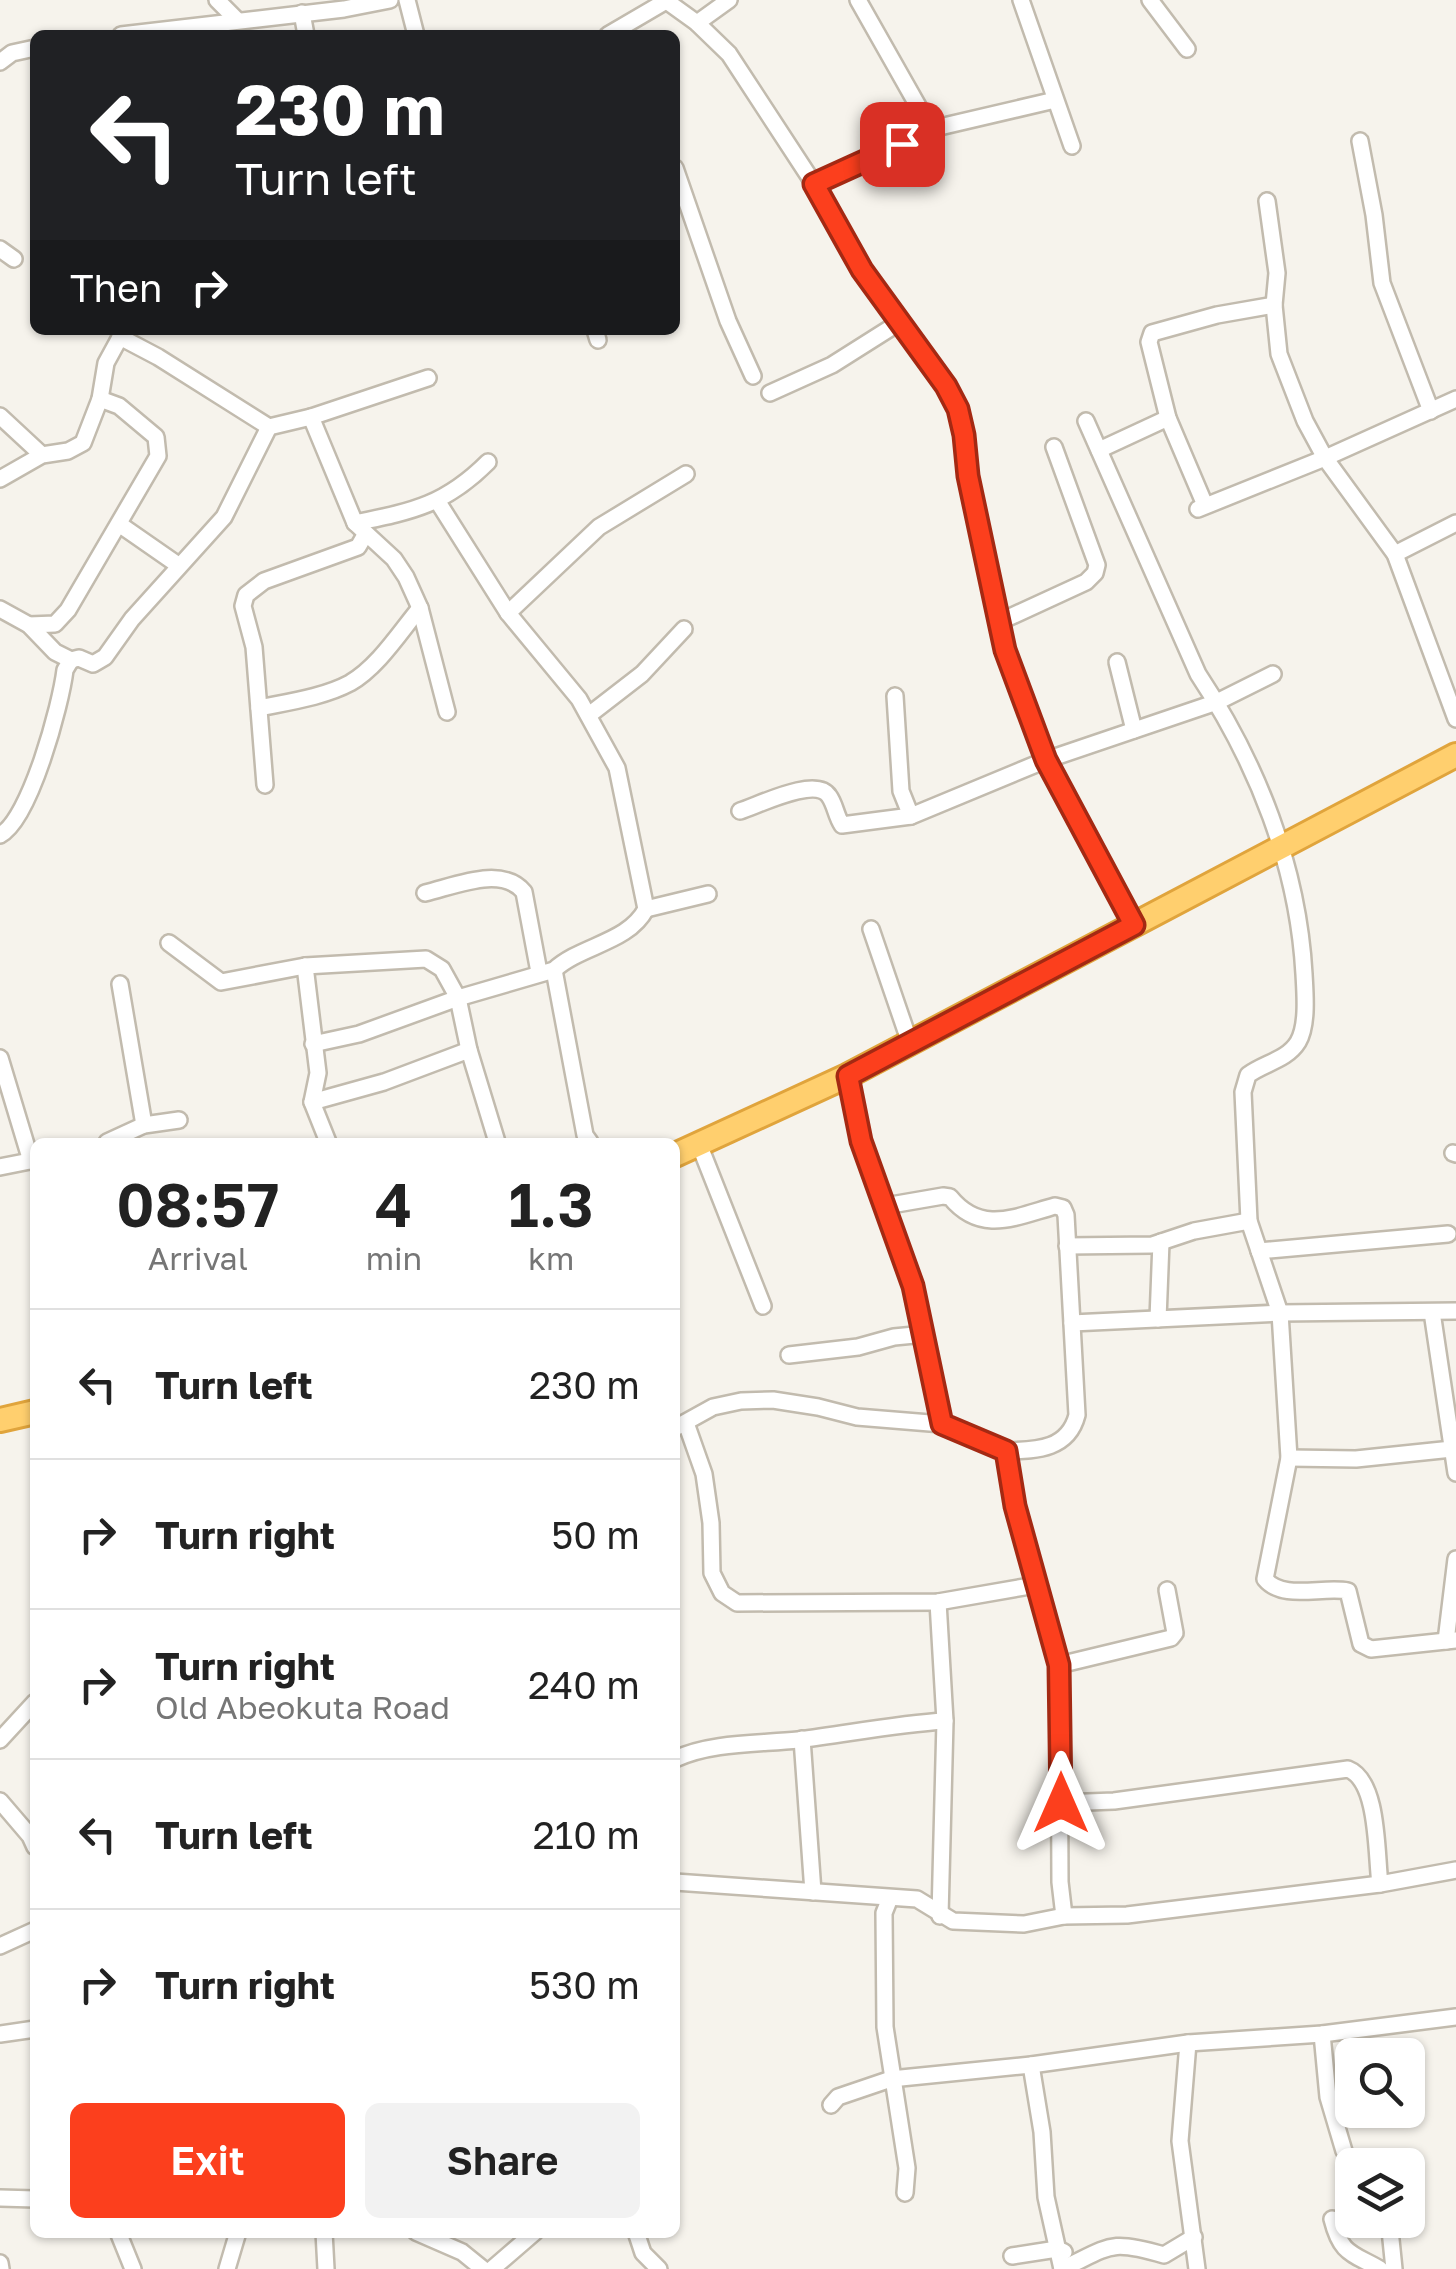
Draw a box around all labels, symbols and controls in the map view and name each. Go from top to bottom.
text: 230 m [235,66,445,150]
icon: left [70,70,200,200]
pin [860,102,945,187]
icon: arrive [875,117,930,172]
text: Turn left [235,151,417,205]
icon: right [182,260,237,315]
text: Then [70,265,162,310]
text: 08:57 [116,1168,279,1240]
text: 4 [375,1168,413,1240]
text: 1.3 [509,1168,594,1240]
text: Arrival [148,1239,248,1277]
text: min [366,1239,422,1277]
text: km [528,1239,574,1277]
icon: left [70,1357,125,1412]
text: Turn left [155,1362,313,1407]
text: 230 m [529,1362,640,1407]
icon: right [70,1507,125,1562]
text: Turn right [155,1512,335,1557]
text: 50 m [551,1512,640,1557]
text: Turn right [155,1643,335,1688]
icon: right [70,1657,125,1712]
text: 240 m [528,1662,640,1707]
text: Old Abeokuta Road [155,1688,450,1726]
position arrow [1009,1751,1113,1855]
icon: left [70,1807,125,1862]
text: Turn left [155,1812,313,1857]
text: 210 m [533,1812,640,1857]
icon: right [70,1957,125,2012]
text: Turn right [155,1962,335,2007]
text: 530 m [529,1962,640,2007]
map controls [1335,2038,1425,2238]
button: search [1335,2038,1425,2128]
button: Exit [70,2103,345,2218]
button: Share [365,2103,640,2218]
button: layers [1335,2148,1425,2238]

